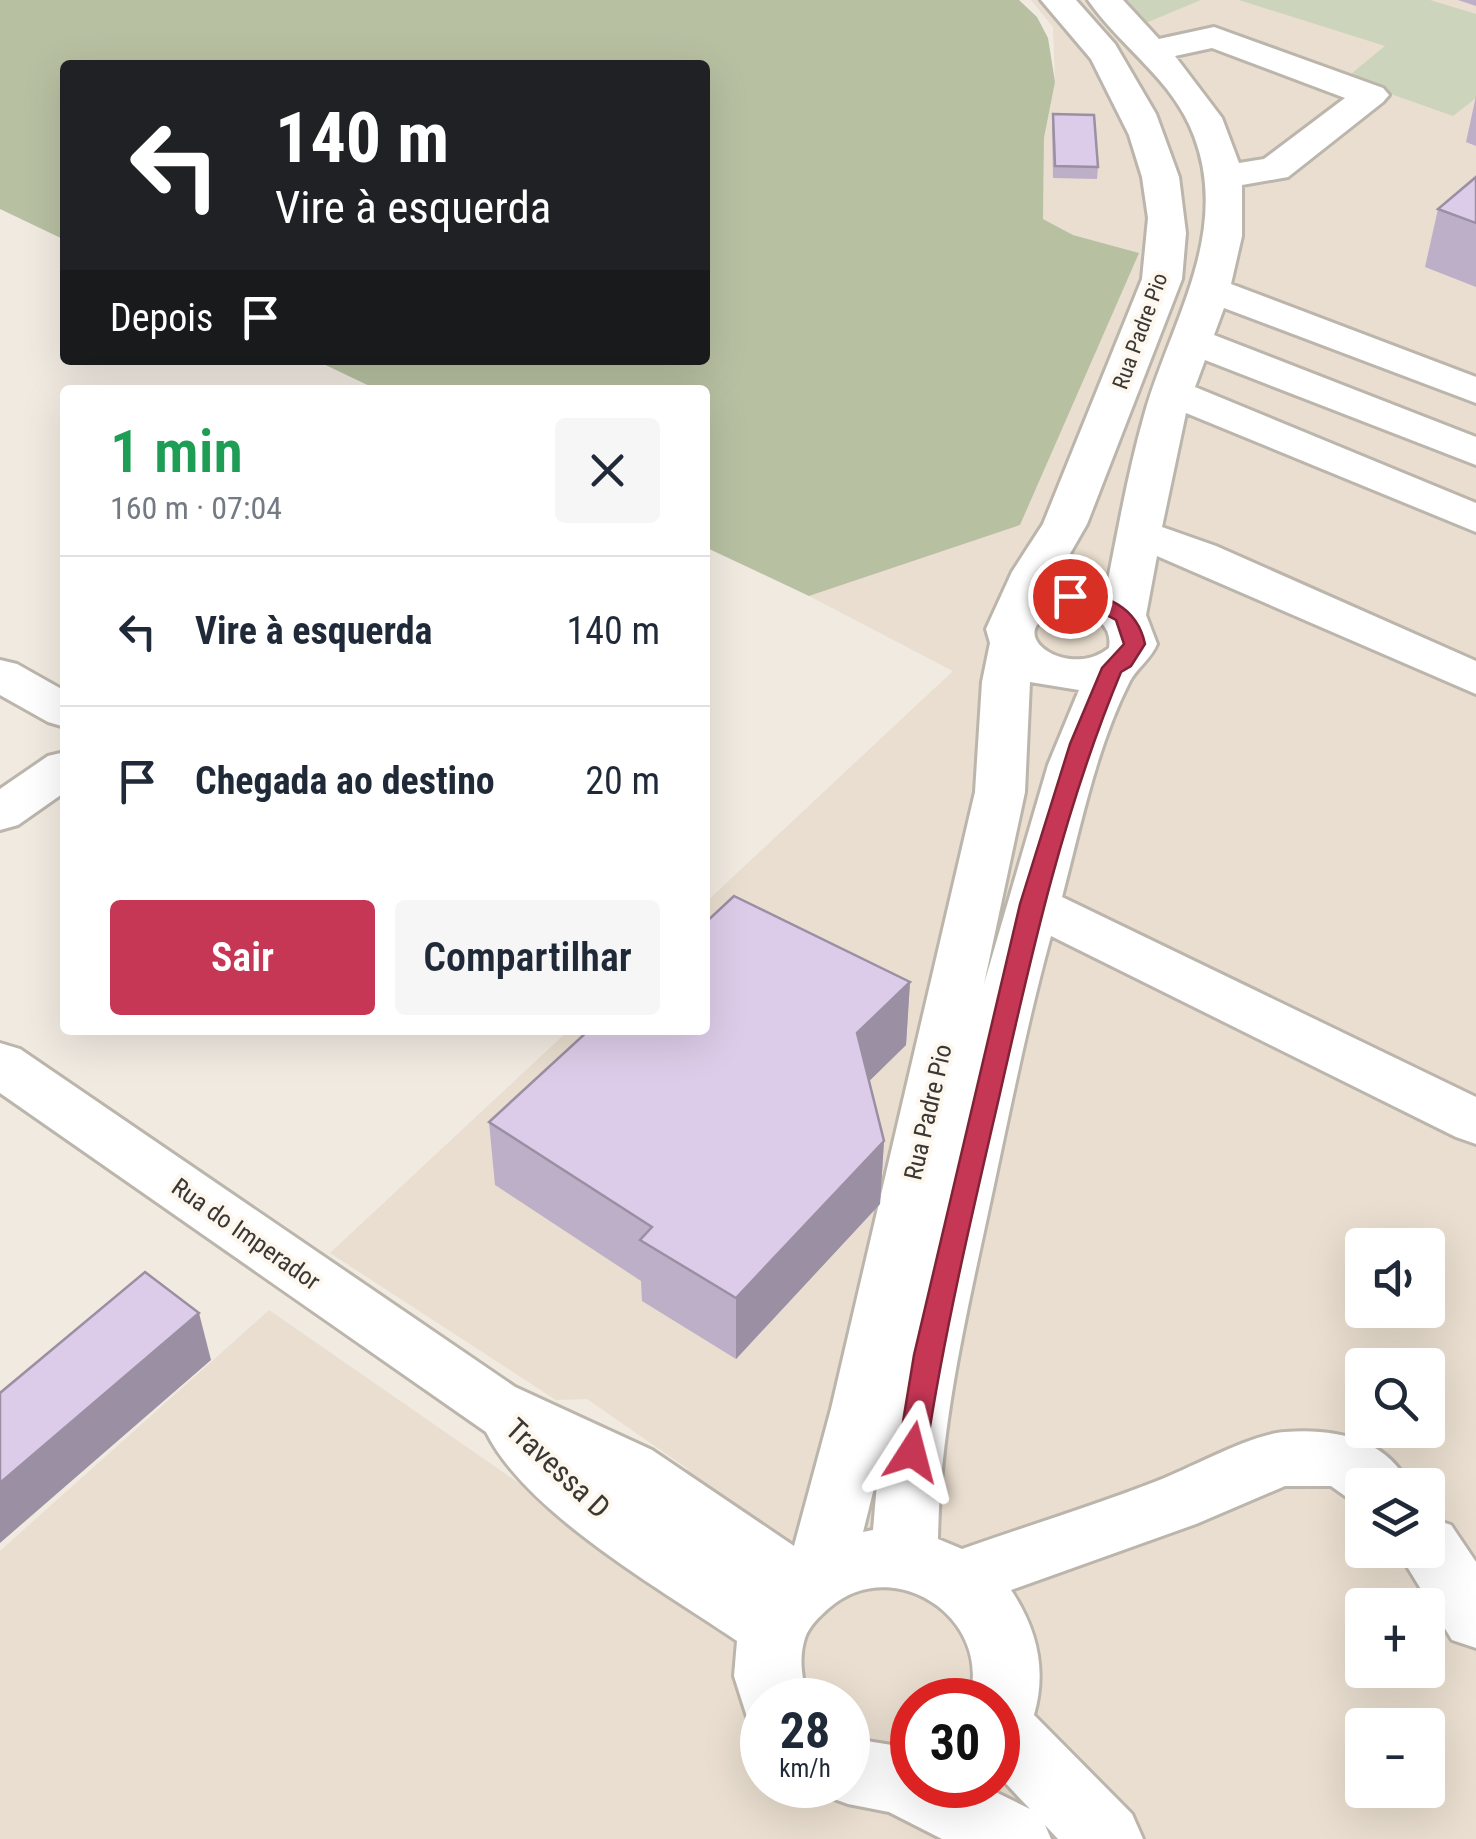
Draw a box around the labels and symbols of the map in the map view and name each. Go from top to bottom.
street label: Rua Padre Pio [1107,270,1173,392]
pin [1028,554,1113,639]
street label: Rua Padre Pio [898,1041,958,1183]
street label: Rua do Imperador [166,1172,326,1296]
position arrow [860,1400,964,1504]
street label: Travessa D [499,1411,617,1525]
speed limit sign: 30 [890,1678,1020,1808]

